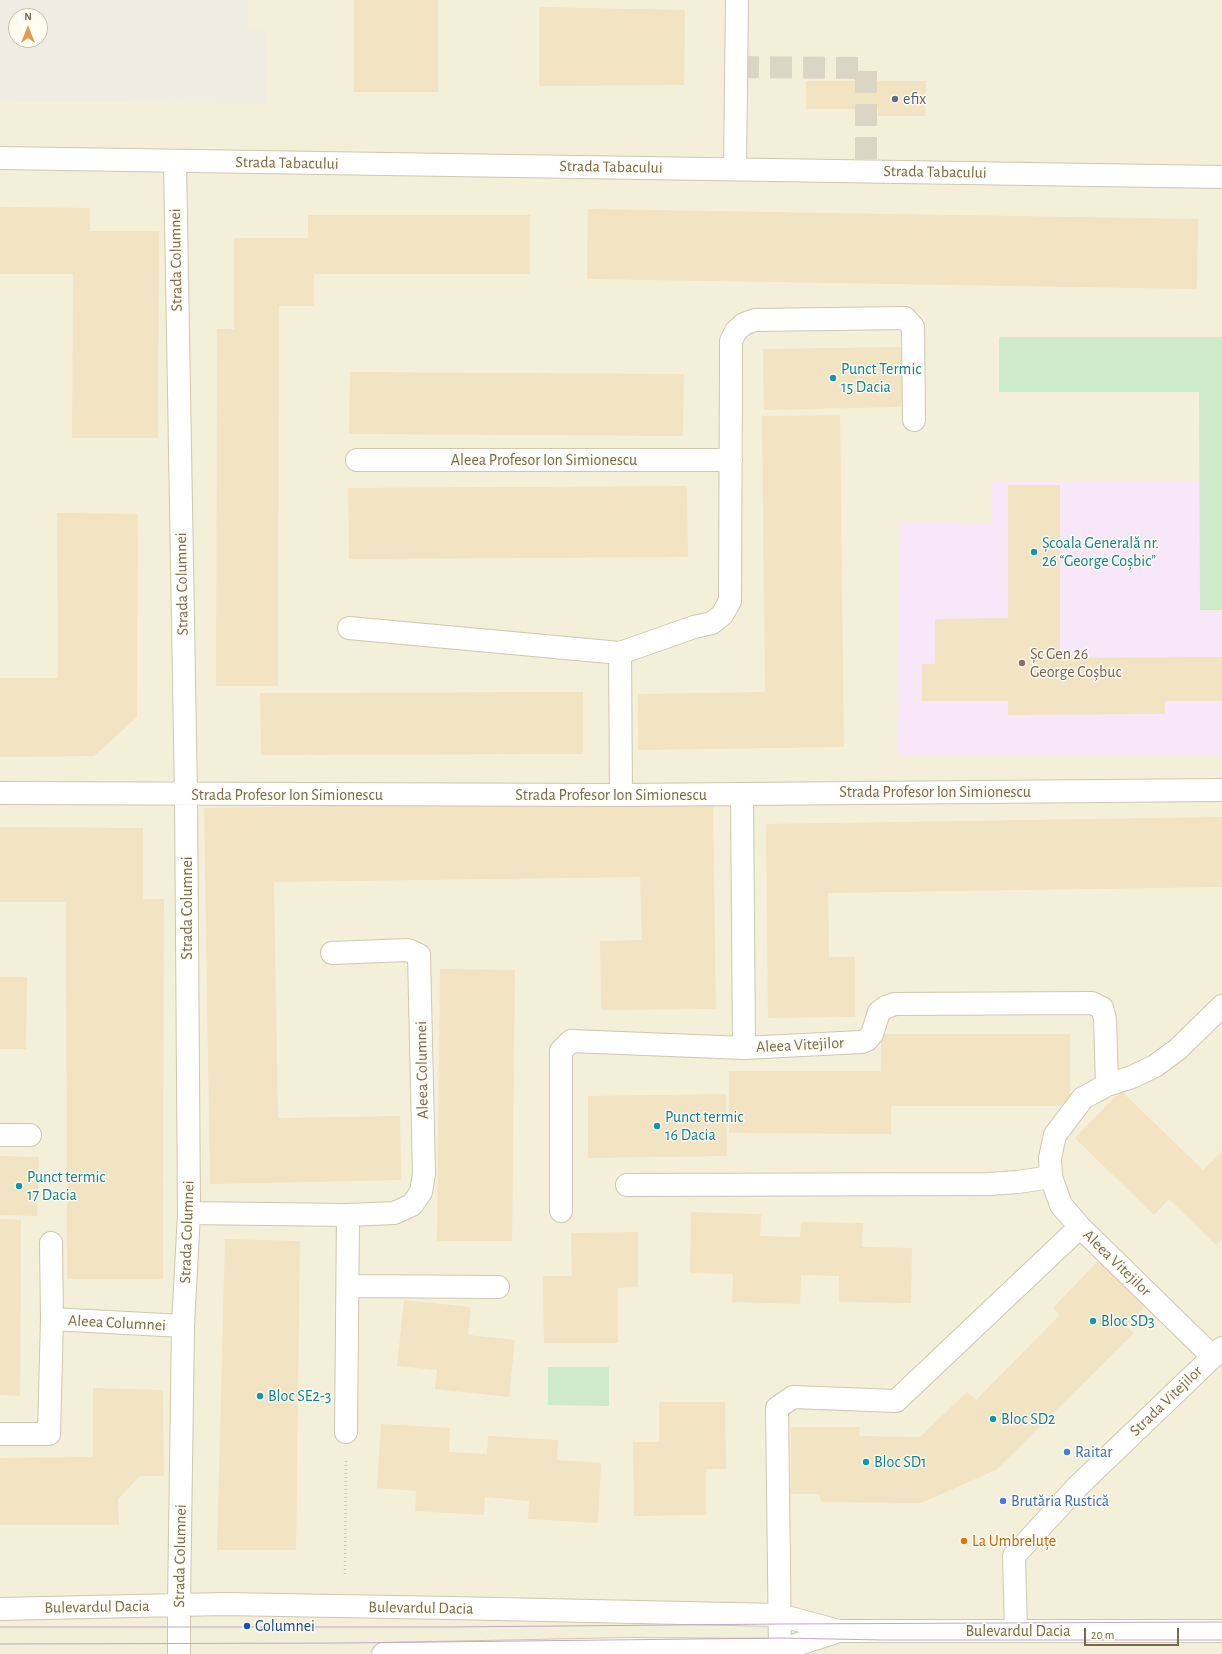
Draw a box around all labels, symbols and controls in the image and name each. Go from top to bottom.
north arrow [8,8,48,48]
text: N [24,11,32,22]
place label: efix [903,89,926,109]
marker: efix [890,94,900,104]
street label: Strada Tabacului [235,152,339,174]
street label: Strada Tabacului [559,156,663,178]
street label: Strada Tabacului [883,161,987,183]
street label: Strada Columnei [165,208,187,312]
place label: Punct Termic 15 Dacia [841,359,921,397]
marker: Punct Termic 15 Dacia [828,373,838,383]
street label: Aleea Profesor Ion Simionescu [451,450,637,470]
street label: Strada Columnei [171,532,193,636]
place label: Școala Generală nr. 26 “George Coșbic” [1042,533,1159,571]
marker: Școala Generală nr. 26 “George Coșbic” [1029,547,1039,557]
place label: Șc Gen 26 George Coșbuc [1030,644,1122,682]
marker: Șc Gen 26 George Coșbuc [1017,658,1027,668]
street label: Strada Profesor Ion Simionescu [839,782,1031,802]
street label: Strada Profesor Ion Simionescu [191,785,383,805]
street label: Strada Profesor Ion Simionescu [515,785,707,805]
street label: Strada Columnei [177,856,197,960]
street label: Aleea Columnei [412,1021,432,1119]
street label: Aleea Vitejilor [756,1033,844,1057]
place label: Punct termic 16 Dacia [665,1107,744,1145]
marker: Punct termic 16 Dacia [652,1121,662,1131]
place label: Punct termic 17 Dacia [27,1167,106,1205]
street label: Strada Columnei [176,1180,198,1284]
marker: Punct termic 17 Dacia [14,1181,24,1191]
street label: Aleea Vitejilor [1079,1226,1155,1300]
street label: Aleea Columnei [68,1311,166,1335]
place label: Bloc SD3 [1101,1311,1155,1331]
marker: Bloc SD3 [1088,1316,1098,1326]
street label: Strada Vitejilor [1126,1362,1206,1440]
place label: Bloc SE2-3 [268,1386,331,1406]
marker: Bloc SE2-3 [255,1391,265,1401]
place label: Bloc SD2 [1001,1409,1055,1429]
marker: Bloc SD2 [988,1414,998,1424]
place label: Raitar [1075,1442,1112,1462]
marker: Raitar [1062,1447,1072,1457]
place label: Bloc SD1 [874,1452,927,1472]
marker: Bloc SD1 [861,1457,871,1467]
place label: Brutăria Rustică [1011,1491,1109,1511]
marker: Brutăria Rustică [998,1496,1008,1506]
street label: Strada Columnei [169,1504,191,1608]
place label: La Umbreluțe [972,1531,1056,1551]
marker: La Umbreluțe [959,1536,969,1546]
street label: Bulevardul Dacia [44,1596,150,1618]
street label: Bulevardul Dacia [368,1597,474,1619]
place label: Columnei [255,1616,315,1636]
scale bar [1086,1620,1181,1646]
marker: Columnei [242,1621,252,1631]
street label: Bulevardul Dacia [965,1621,1071,1641]
text: 20 m [1091,1629,1114,1641]

